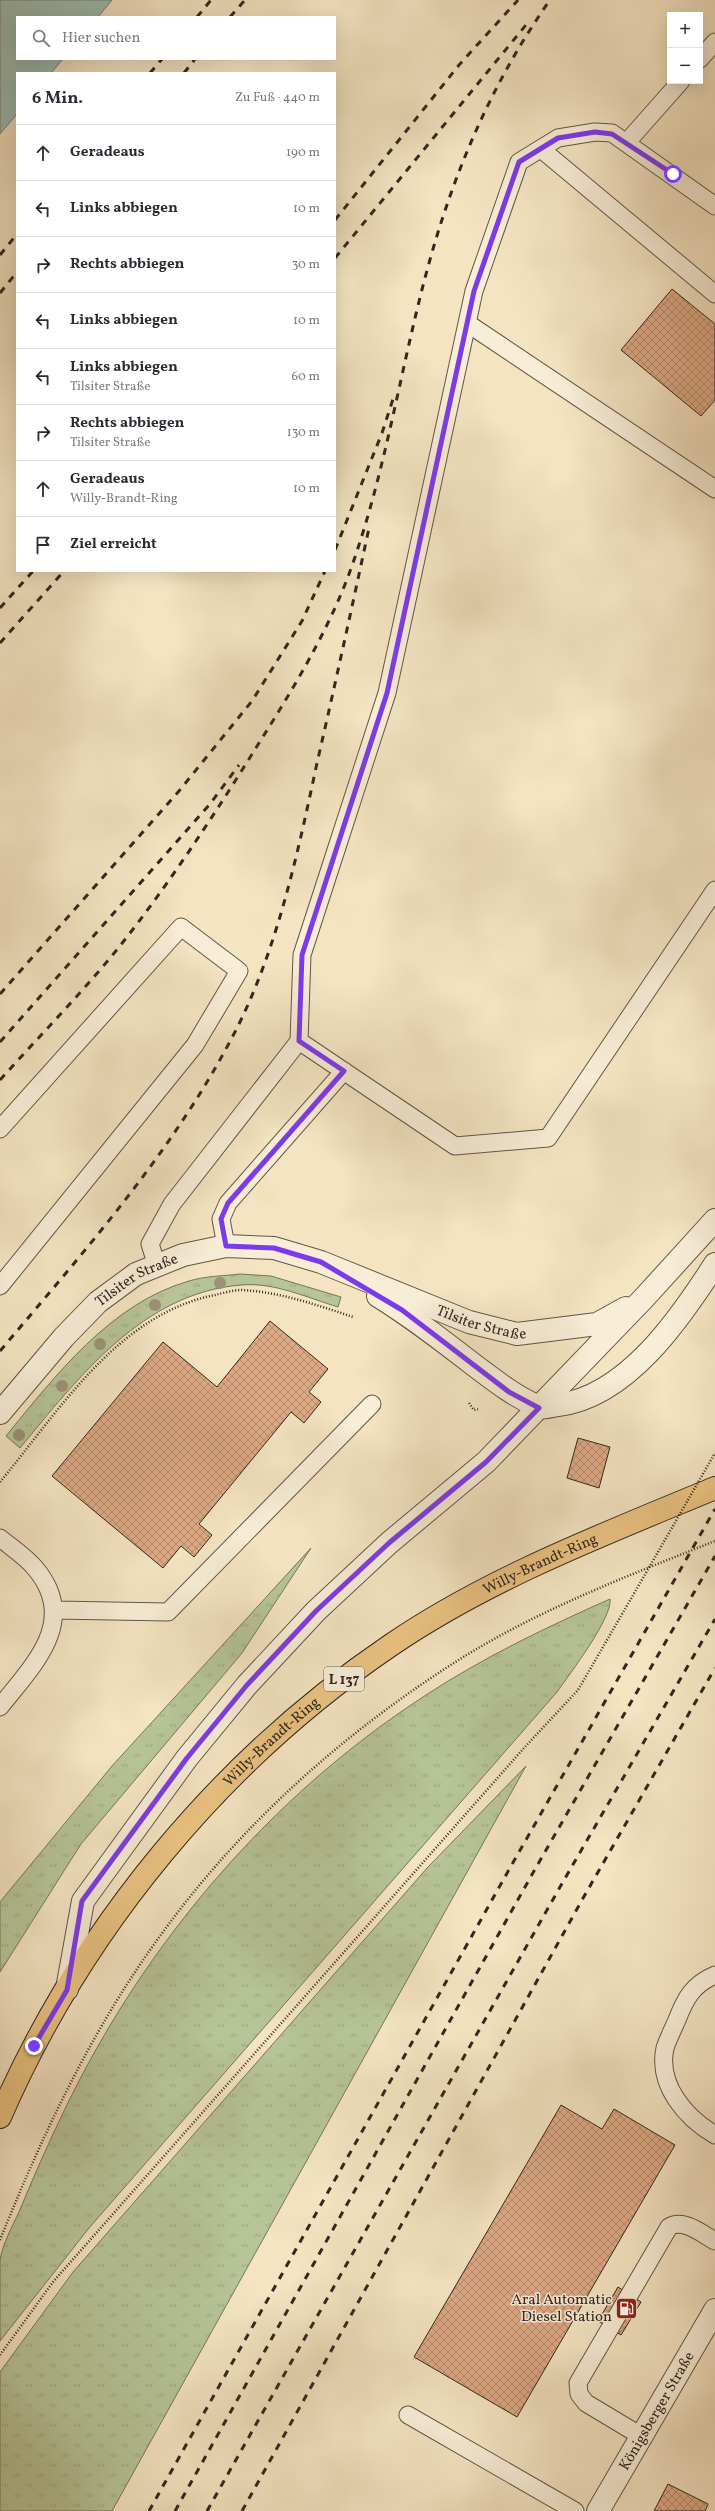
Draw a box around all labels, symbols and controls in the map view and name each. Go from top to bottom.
map controls [667,12,703,84]
button: + [667,12,703,48]
search box [16,16,336,60]
icon: search [30,27,52,49]
text: Hier suchen [62,28,140,49]
button: − [667,48,703,84]
text: 6 Min. [32,87,83,110]
text: Zu Fuß · 440 m [235,89,320,107]
icon: ahead [32,142,54,164]
text: Geradeaus [70,142,145,163]
text: 190 m [286,144,320,162]
route start [664,165,682,183]
icon: left [32,198,54,220]
text: Links abbiegen [70,198,178,219]
text: 10 m [293,200,320,218]
icon: right [32,254,54,276]
text: Rechts abbiegen [70,254,185,275]
text: 30 m [292,256,320,274]
icon: left [32,310,54,332]
text: Links abbiegen [70,310,178,331]
text: 10 m [293,312,320,330]
text: Links abbiegen [70,357,178,378]
icon: left [32,366,54,388]
text: 60 m [292,368,320,386]
text: Tilsiter Straße [70,378,150,396]
text: Rechts abbiegen [70,413,185,434]
icon: right [32,422,54,444]
text: 130 m [287,424,320,442]
text: Tilsiter Straße [70,434,150,452]
text: Geradeaus [70,469,145,490]
icon: ahead [32,478,54,500]
text: 10 m [293,480,320,498]
text: Willy-Brandt-Ring [70,490,178,508]
icon: arrive [32,534,54,556]
text: Ziel erreicht [70,534,157,555]
street label: Tilsiter Straße [91,1249,181,1313]
street label: Tilsiter Straße [433,1301,528,1346]
street label: Willy-Brandt-Ring [480,1529,601,1601]
road number: L 137 [324,1667,364,1691]
street label: Willy-Brandt-Ring [219,1692,325,1792]
route end [25,2037,43,2055]
place label: Aral Automatic Diesel Station [511,2290,612,2328]
fuel station icon: Aral Automatic Diesel Station [614,2295,640,2321]
street label: Königsberger Straße [615,2348,701,2475]

